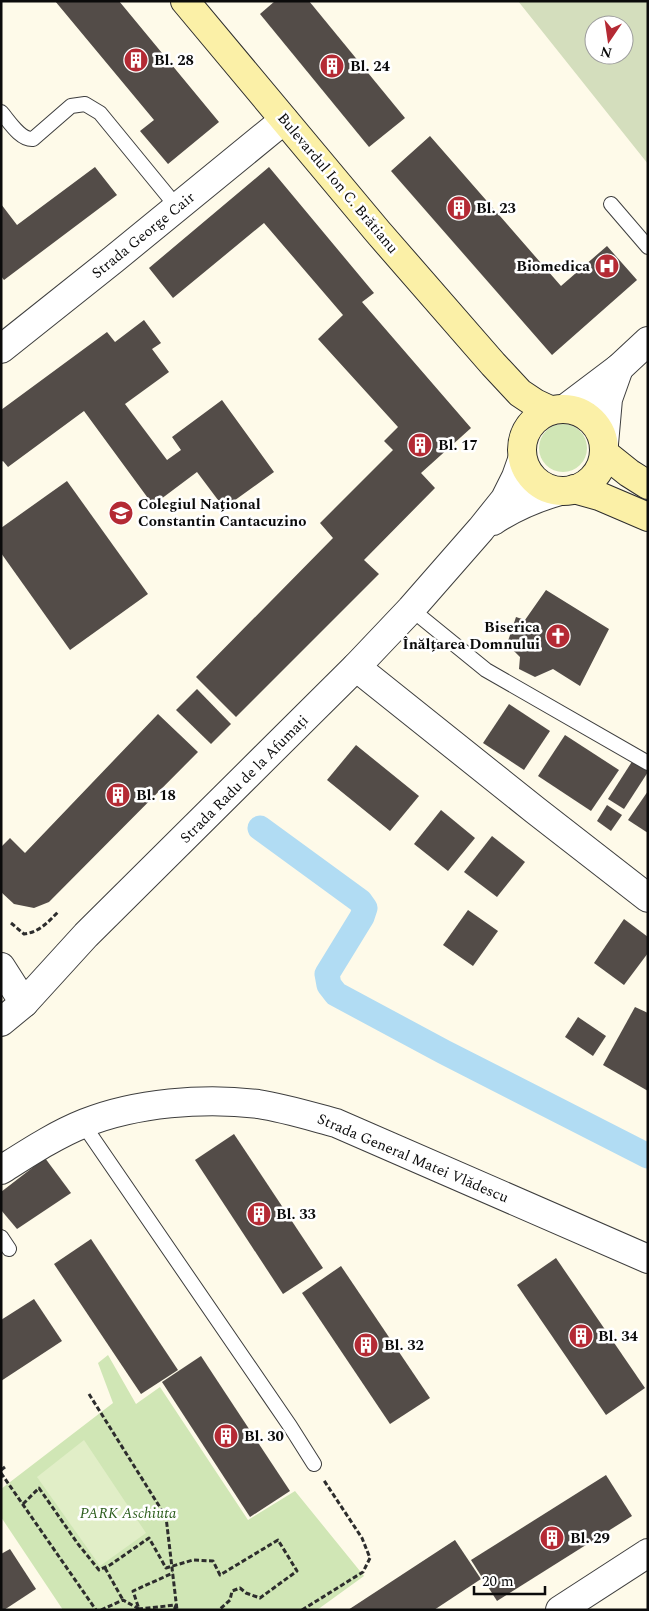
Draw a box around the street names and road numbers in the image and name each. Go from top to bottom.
street label: Bulevardul Ion C. Brătianu [272,108,404,259]
street label: Strada George Cair [87,186,200,284]
street label: Strada Radu de la Afumați [175,710,314,849]
street label: Strada General Matei Vlădescu [313,1108,512,1209]

